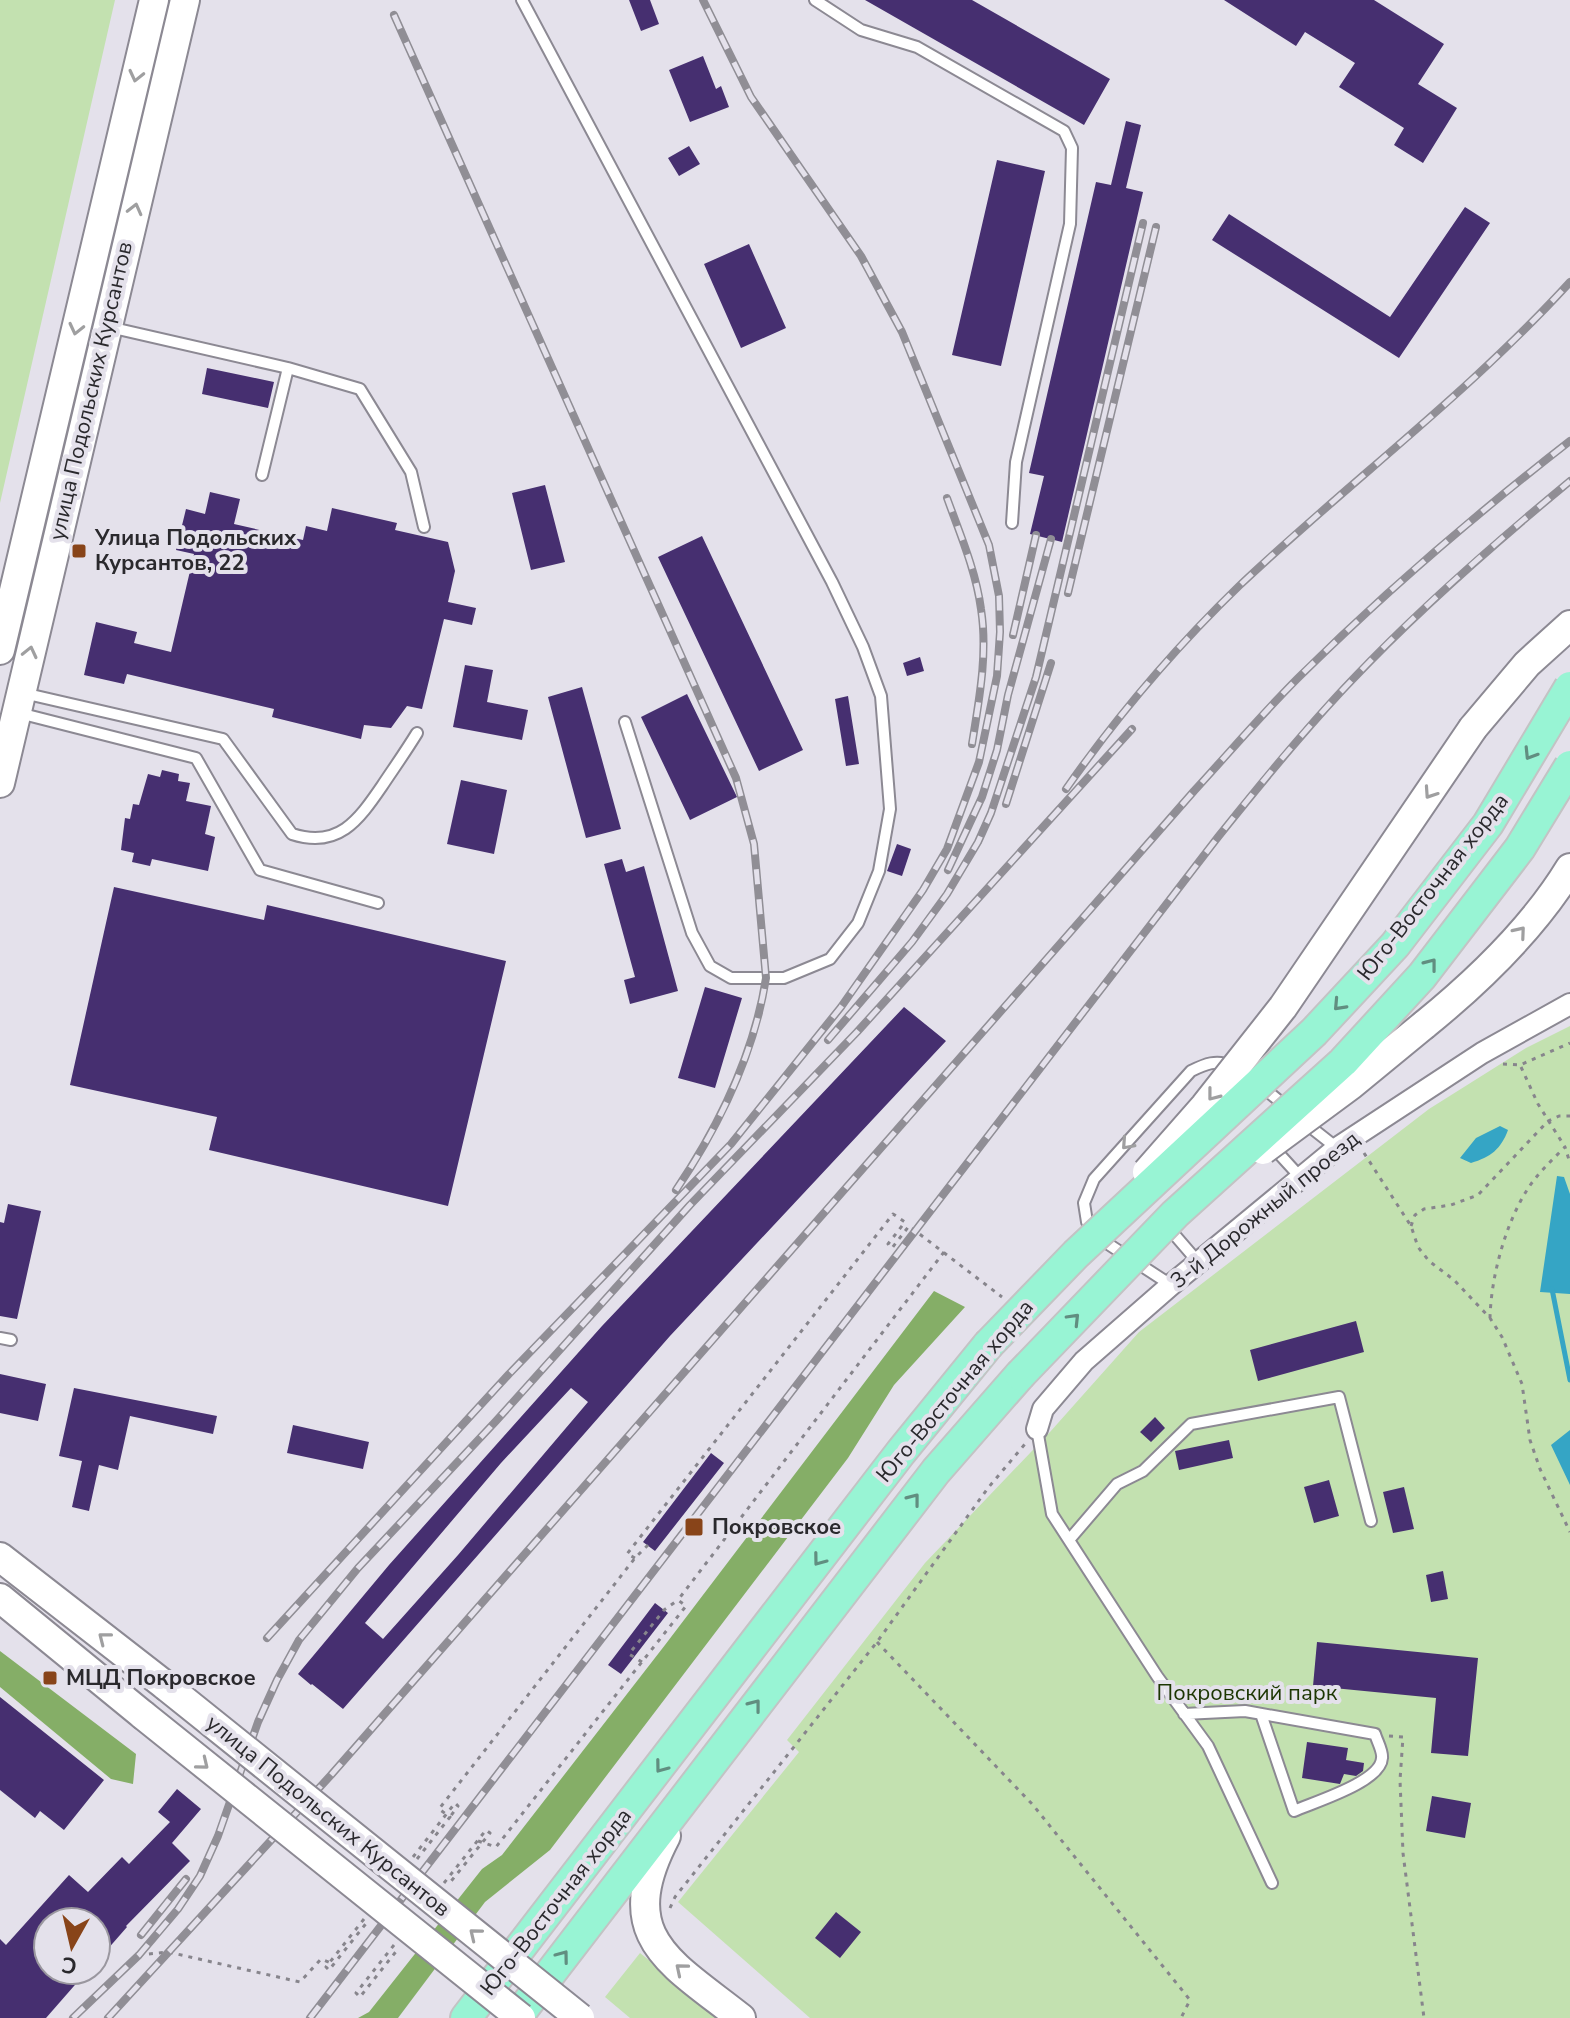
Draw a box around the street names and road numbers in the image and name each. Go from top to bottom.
street label: улица Подольских Курсантов [42,239,140,543]
street label: Юго-Восточная хорда [1350,787,1516,987]
street label: 3-й Дорожный проезд [1164,1124,1366,1296]
street label: Юго-Восточная хорда [870,1293,1040,1489]
street label: улица Подольских Курсантов [200,1708,456,1924]
street label: Юго-Восточная хорда [473,1802,639,2002]

